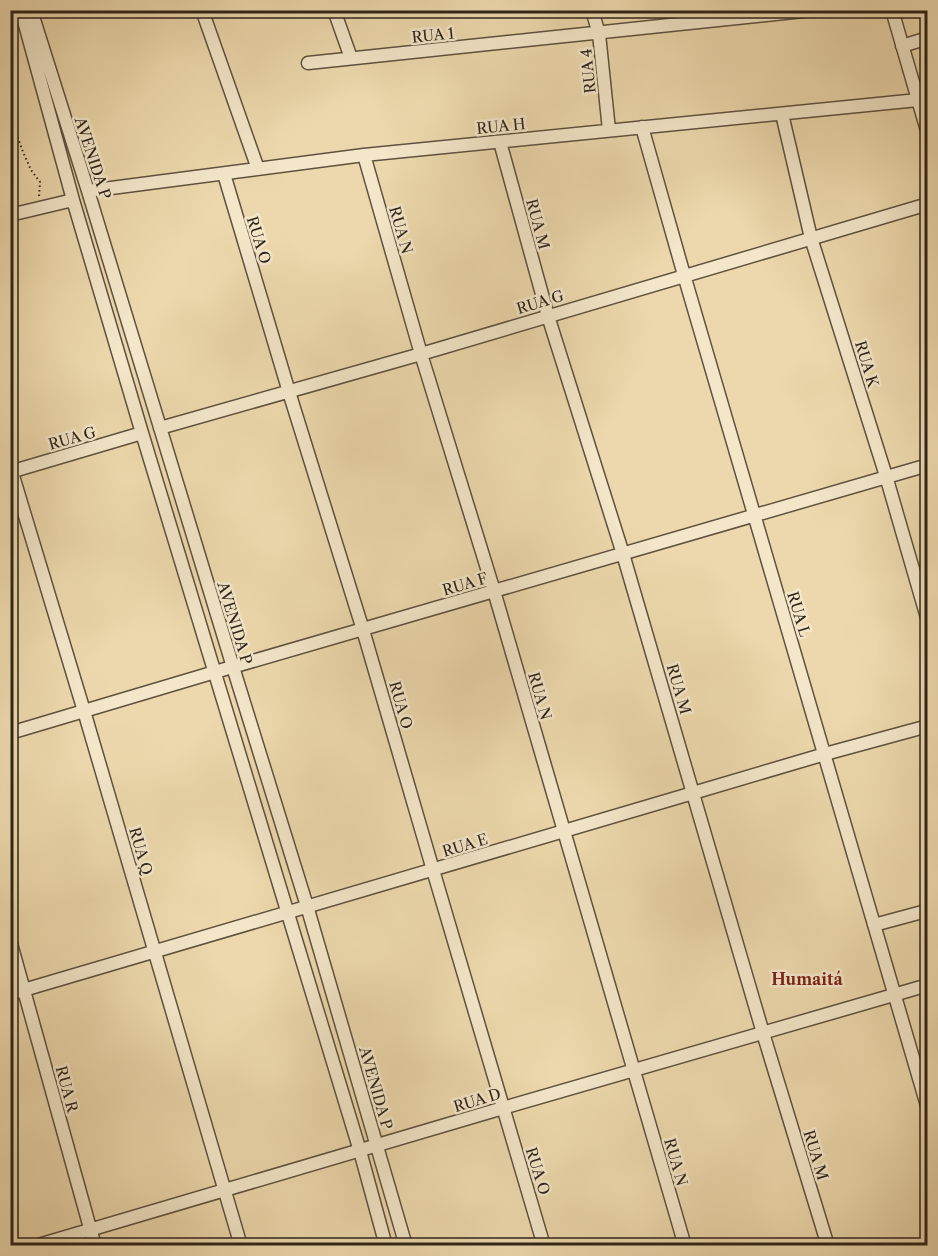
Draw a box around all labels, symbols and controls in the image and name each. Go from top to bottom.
street label: RUA 1 [411,23,456,47]
street label: RUA 4 [576,48,600,94]
street label: AVENIDA P [70,114,115,202]
street label: RUA H [476,114,527,138]
street label: RUA M [522,197,554,251]
street label: RUA N [385,204,417,256]
street label: RUA O [243,214,275,266]
street label: RUA G [514,286,566,318]
street label: RUA K [851,338,883,391]
street label: RUA G [46,422,98,454]
street label: RUA F [440,568,490,599]
street label: AVENIDA P [213,579,257,667]
street label: RUA L [783,589,815,639]
street label: RUA M [663,662,695,716]
street label: RUA N [524,670,556,722]
street label: RUA O [385,679,417,731]
street label: RUA Q [125,825,157,878]
street label: RUA E [440,829,490,861]
district label: Humaitá [771,969,843,989]
street label: AVENIDA P [355,1043,397,1132]
street label: RUA R [52,1064,83,1115]
street label: RUA D [451,1084,503,1116]
street label: RUA M [799,1128,833,1182]
street label: RUA N [660,1136,692,1188]
street label: RUA O [522,1145,554,1197]

